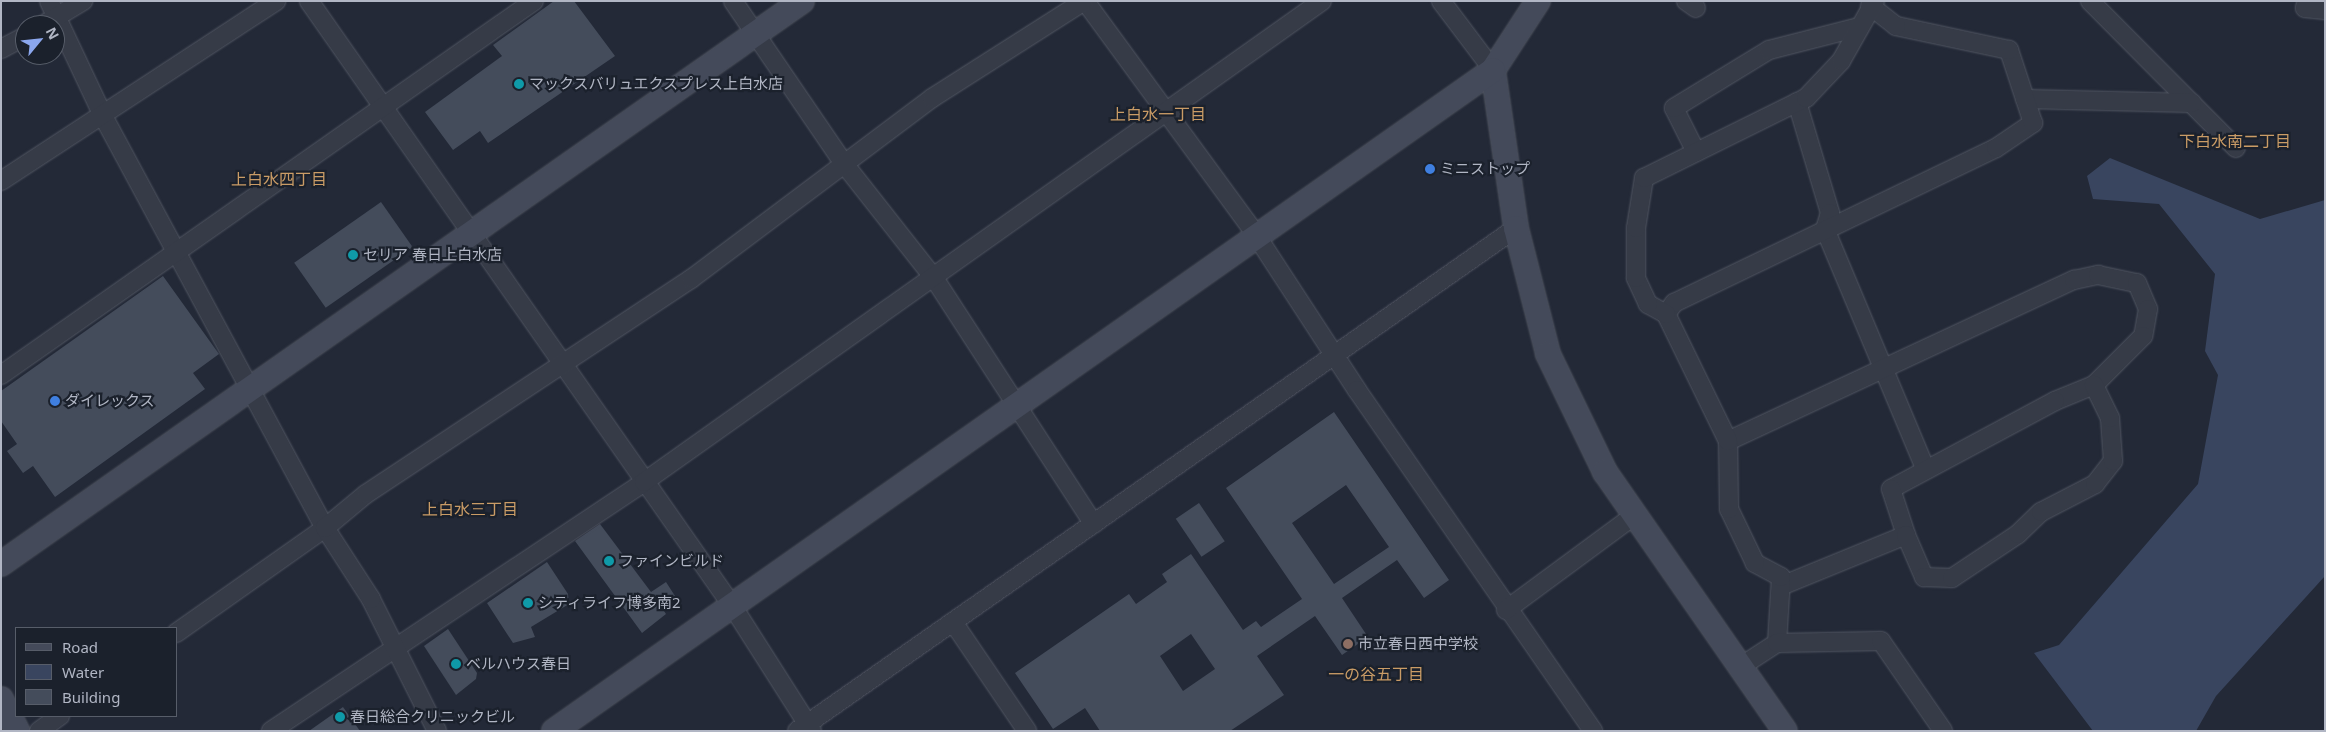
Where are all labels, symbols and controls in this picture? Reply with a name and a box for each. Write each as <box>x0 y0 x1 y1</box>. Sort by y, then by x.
north arrow <box>15 15 65 65</box>
text: N <box>42 24 64 43</box>
place label: マックスバリュエクスプレス上白水店 <box>529 75 784 93</box>
marker: マックスバリュエクスプレス上白水店 <box>513 78 525 90</box>
district label: 上白水一丁目 <box>1110 104 1206 124</box>
district label: 下白水南二丁目 <box>2179 131 2291 151</box>
place label: ミニストップ <box>1440 160 1530 178</box>
marker: ミニストップ <box>1424 163 1436 175</box>
district label: 上白水四丁目 <box>231 169 327 189</box>
place label: セリア 春日上白水店 <box>363 246 502 264</box>
marker: セリア 春日上白水店 <box>347 249 359 261</box>
place label: ダイレックス <box>65 392 155 410</box>
marker: ダイレックス <box>49 395 61 407</box>
district label: 上白水三丁目 <box>422 499 518 519</box>
place label: ファインビルド <box>619 552 724 570</box>
marker: ファインビルド <box>603 555 615 567</box>
place label: シティライフ博多南2 <box>538 594 682 612</box>
marker: シティライフ博多南2 <box>522 597 534 609</box>
legend <box>15 627 178 717</box>
place label: 市立春日西中学校 <box>1358 635 1478 653</box>
text: Road <box>62 637 98 657</box>
marker: 市立春日西中学校 <box>1342 638 1354 650</box>
place label: ベルハウス春日 <box>466 655 571 673</box>
marker: ベルハウス春日 <box>450 658 462 670</box>
text: Water <box>62 662 104 682</box>
district label: 一の谷五丁目 <box>1328 664 1424 684</box>
text: Building <box>62 687 120 707</box>
place label: 春日総合クリニックビル <box>350 708 515 726</box>
marker: 春日総合クリニックビル <box>334 711 346 723</box>

